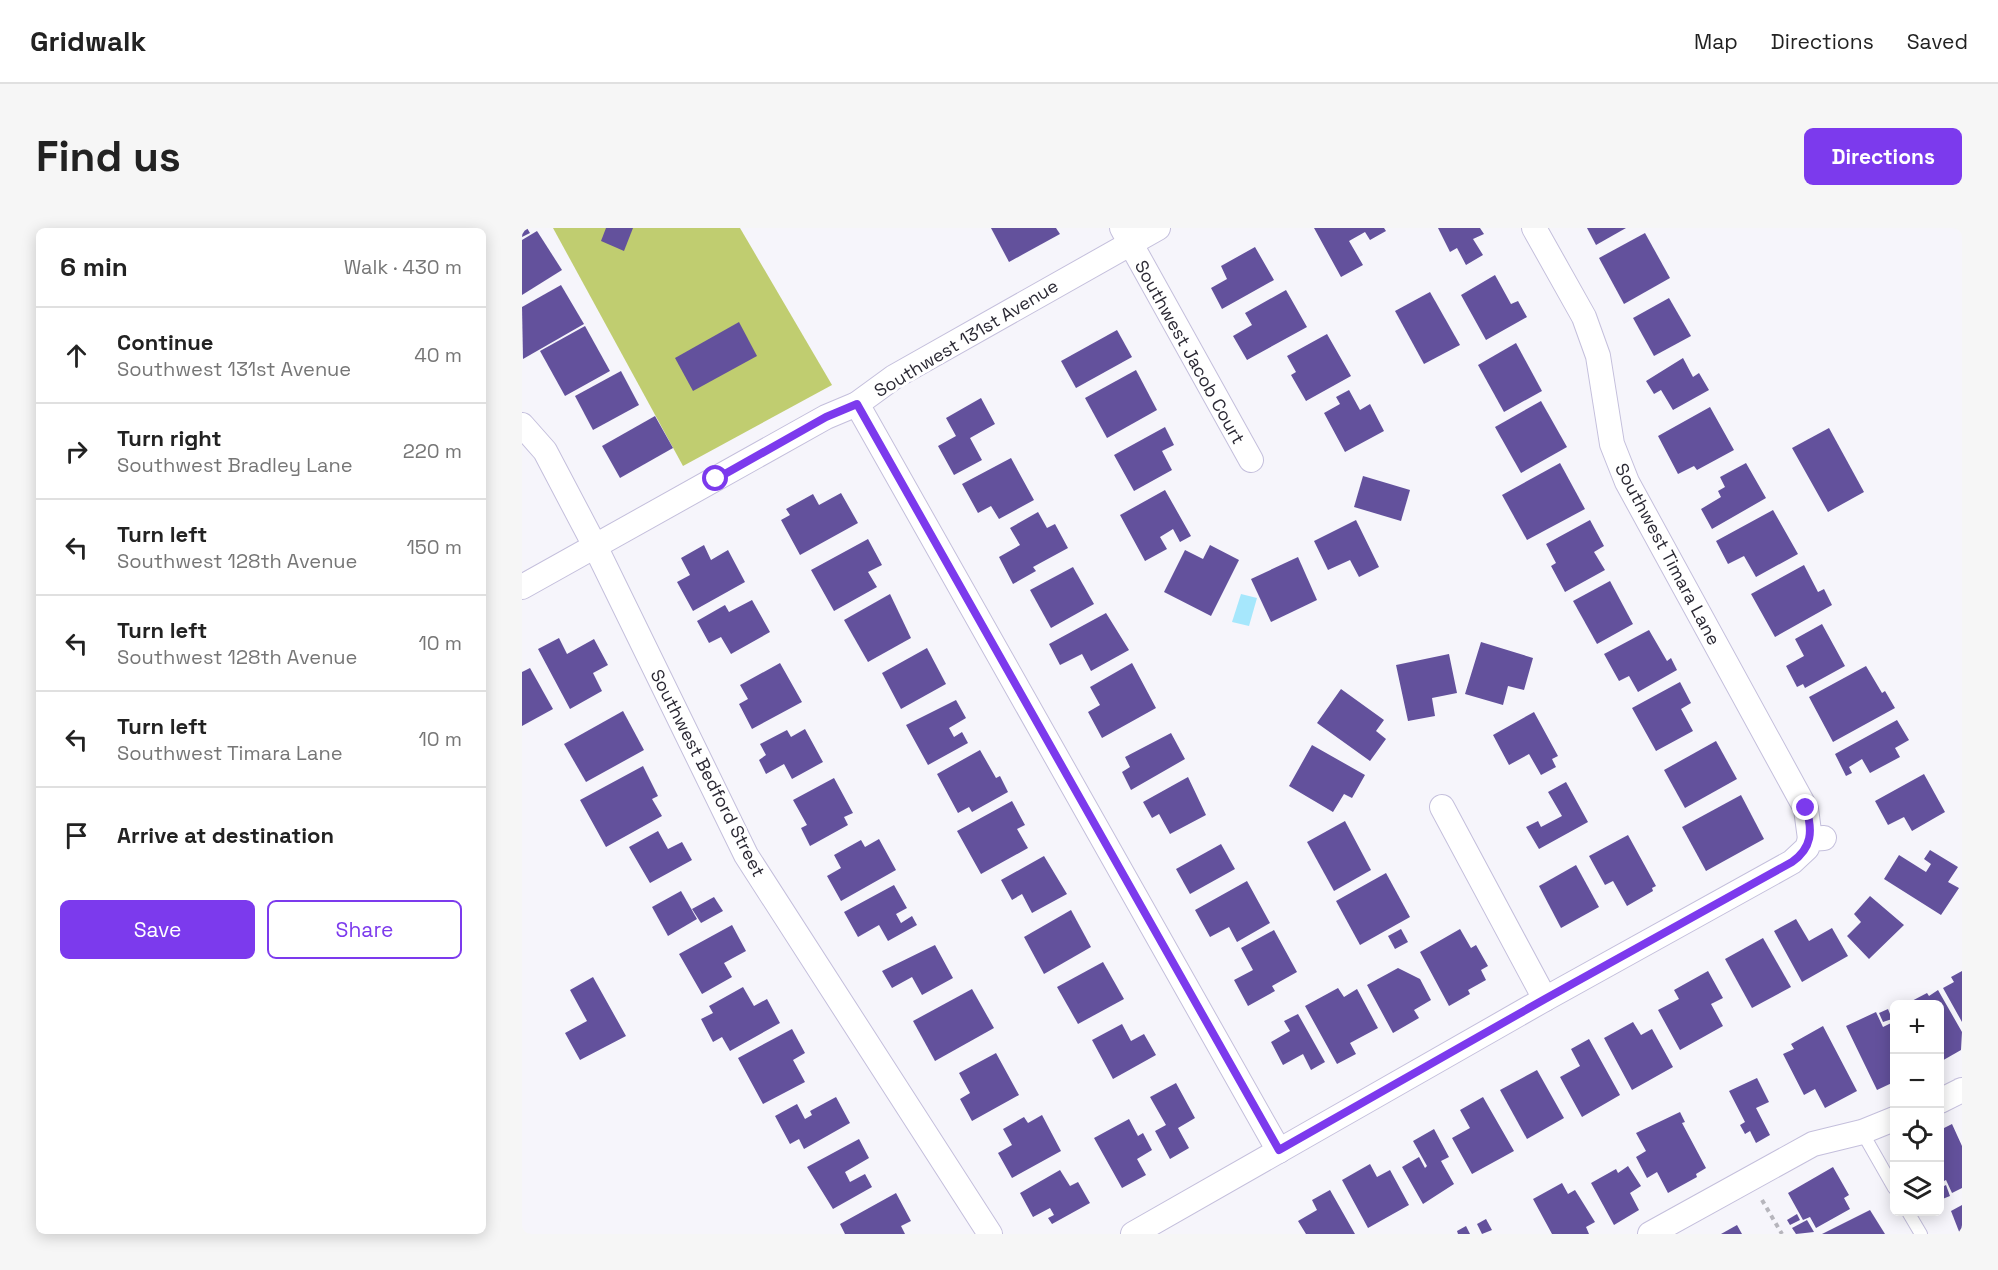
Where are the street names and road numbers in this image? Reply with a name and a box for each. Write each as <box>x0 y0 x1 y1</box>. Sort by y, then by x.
street label: Southwest Jacob Court <box>1130 256 1250 448</box>
street label: Southwest 131st Avenue <box>870 274 1062 402</box>
street label: Southwest Timara Lane <box>1610 459 1726 649</box>
street label: Southwest Bedford Street <box>646 665 770 881</box>

